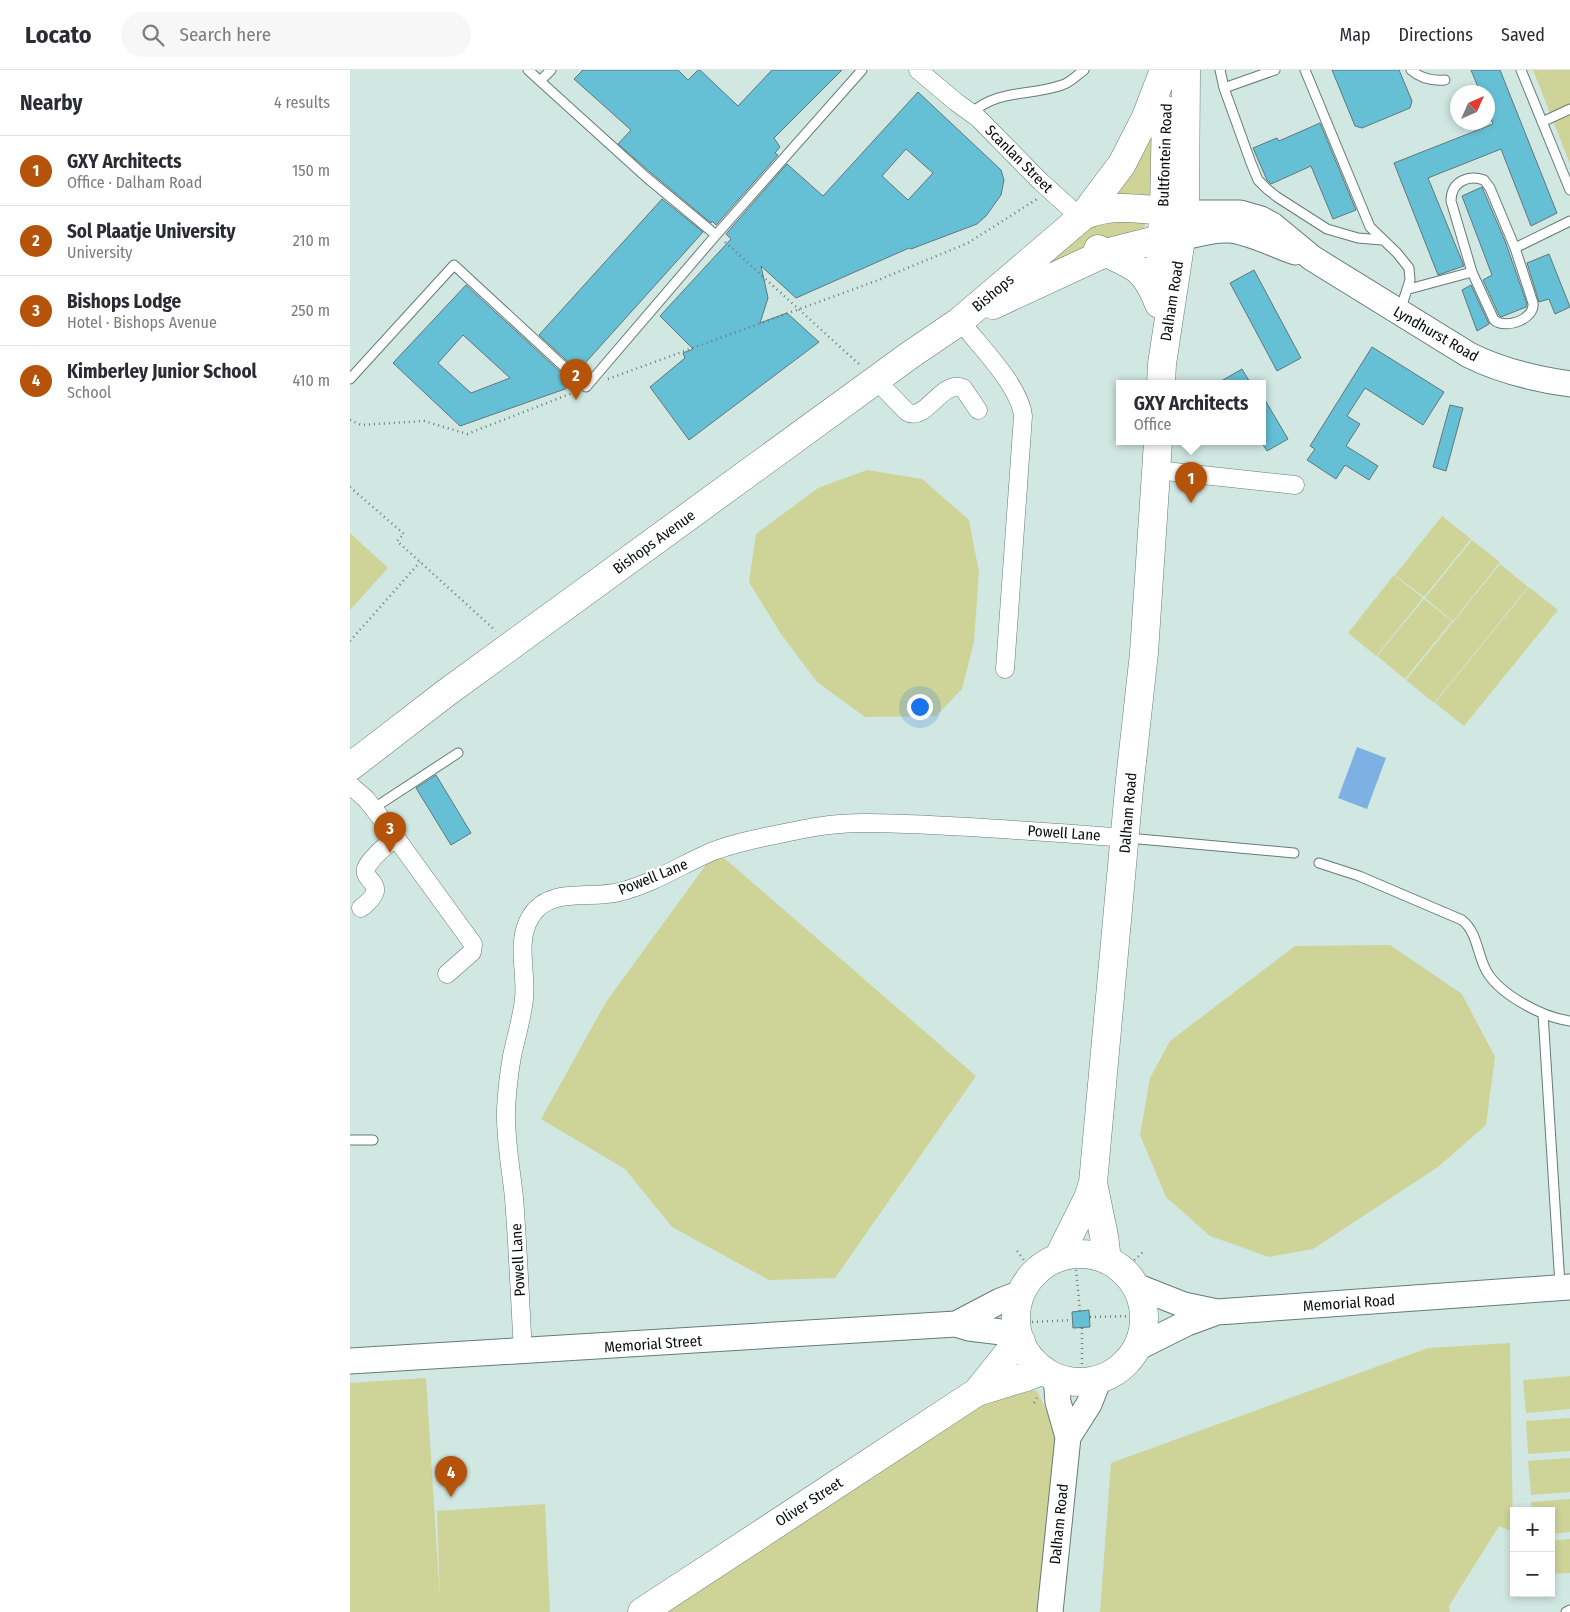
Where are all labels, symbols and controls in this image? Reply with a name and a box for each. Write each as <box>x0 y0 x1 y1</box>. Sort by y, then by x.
search box <box>121 12 471 57</box>
text: Locato <box>25 21 91 49</box>
icon: search <box>139 21 167 49</box>
text: Search here <box>179 23 271 46</box>
text: Map <box>1339 24 1371 46</box>
text: Directions <box>1399 24 1473 46</box>
text: Saved <box>1501 24 1545 46</box>
north arrow <box>1450 85 1495 130</box>
text: Nearby <box>20 90 82 116</box>
text: 4 results <box>274 93 330 112</box>
street label: Bultfontein Road <box>1154 103 1176 207</box>
street label: Scanlan Street <box>981 121 1057 197</box>
text: GXY Architects <box>67 150 182 173</box>
text: 1 <box>33 161 39 180</box>
text: 150 m <box>292 161 330 180</box>
text: Office · Dalham Road <box>67 173 202 192</box>
text: Sol Plaatje University <box>67 220 236 243</box>
text: 2 <box>32 231 40 250</box>
text: 210 m <box>293 231 330 250</box>
text: University <box>67 243 132 262</box>
street label: Dalham Road <box>1157 260 1187 342</box>
street label: Bishops <box>969 270 1017 316</box>
text: Bishops Lodge <box>67 290 181 313</box>
text: 3 <box>32 301 40 320</box>
text: 250 m <box>291 301 330 320</box>
street label: Lyndhurst Road <box>1390 302 1482 366</box>
text: Hotel · Bishops Avenue <box>67 313 217 332</box>
pin: 2 <box>560 359 592 400</box>
text: Kimberley Junior School <box>67 360 257 383</box>
text: 4 <box>32 371 40 390</box>
text: 410 m <box>292 371 330 390</box>
popup <box>1116 380 1266 445</box>
text: School <box>67 383 111 402</box>
text: GXY Architects <box>1134 392 1248 415</box>
text: Office <box>1134 415 1171 434</box>
pin: 1 <box>1175 462 1207 503</box>
street label: Bishops Avenue <box>609 506 699 578</box>
your location <box>907 694 933 720</box>
street label: Dalham Road <box>1115 772 1141 854</box>
pin: 3 <box>374 812 406 853</box>
street label: Powell Lane <box>1027 821 1101 845</box>
street label: Powell Lane <box>616 855 690 899</box>
street label: Powell Lane <box>507 1223 529 1297</box>
street label: Memorial Road <box>1302 1291 1396 1315</box>
street label: Memorial Street <box>603 1332 703 1356</box>
pin: 4 <box>435 1456 467 1497</box>
street label: Oliver Street <box>772 1473 846 1530</box>
street label: Dalham Road <box>1046 1483 1072 1565</box>
map controls <box>1510 1507 1555 1597</box>
button: + <box>1510 1507 1555 1552</box>
button: − <box>1510 1552 1555 1597</box>

